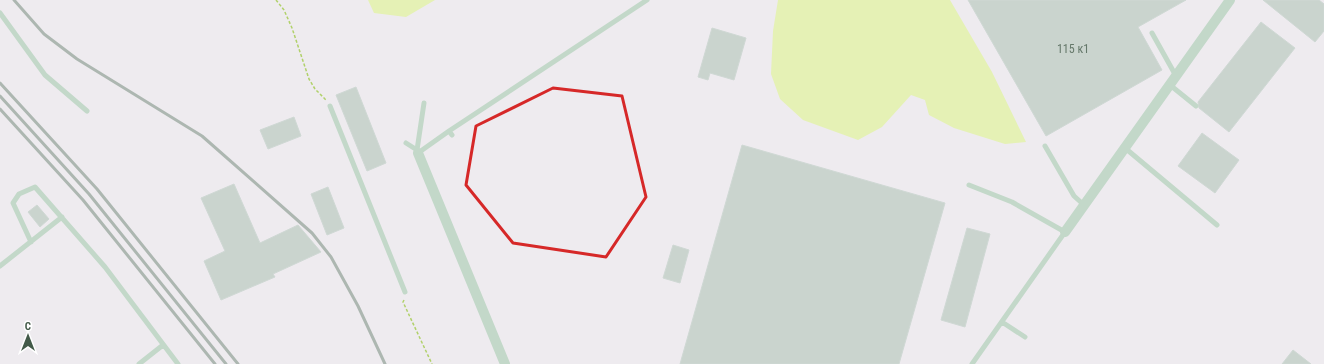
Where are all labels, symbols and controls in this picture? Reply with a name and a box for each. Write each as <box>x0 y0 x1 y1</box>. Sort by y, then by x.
house number: 115 к1 <box>1057 42 1089 56</box>
north arrow <box>8 316 48 356</box>
text: С <box>25 320 31 333</box>

